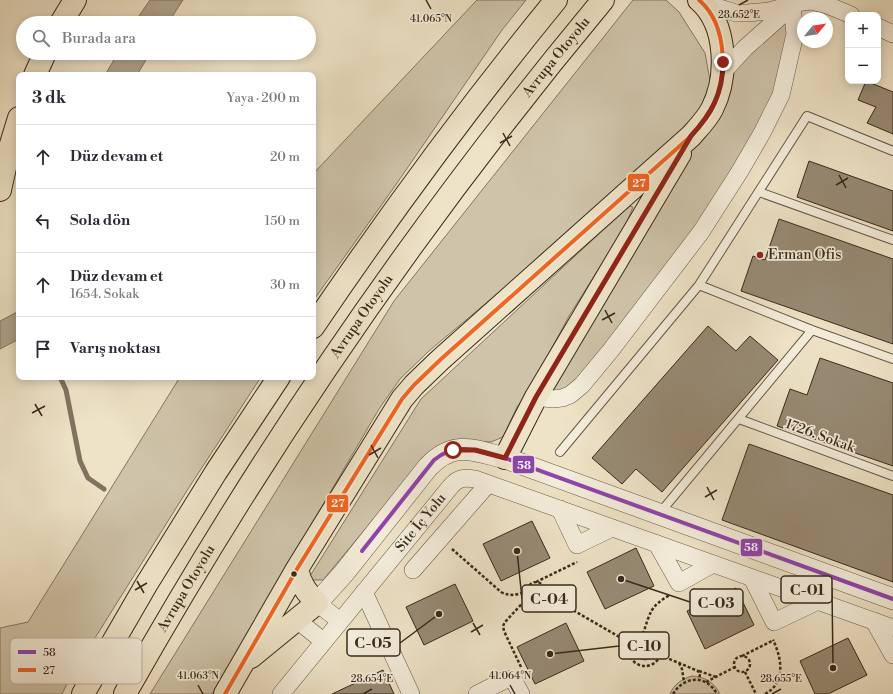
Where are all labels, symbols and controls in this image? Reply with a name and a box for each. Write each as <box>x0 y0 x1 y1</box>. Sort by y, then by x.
text: 28.652°E <box>718 9 760 21</box>
north arrow <box>797 12 833 48</box>
map controls <box>845 12 881 84</box>
button: + <box>845 12 881 48</box>
text: 41.065°N <box>410 13 453 25</box>
street label: Avrupa Otoyolu <box>518 13 594 102</box>
search box <box>16 16 316 60</box>
icon: search <box>30 27 52 49</box>
text: Burada ara <box>62 29 136 48</box>
button: − <box>845 48 881 84</box>
route end <box>714 53 732 71</box>
text: 3 dk <box>32 87 66 109</box>
text: Yaya · 200 m <box>227 90 300 106</box>
icon: ahead <box>32 146 54 168</box>
text: Düz devam et <box>70 147 163 166</box>
text: 20 m <box>270 149 300 165</box>
line badge: 27 <box>627 173 650 192</box>
text: 27 <box>632 177 646 191</box>
icon: left <box>32 210 54 232</box>
text: Sola dön <box>70 211 130 230</box>
text: 150 m <box>265 213 300 229</box>
place label: Erman Ofis <box>768 246 841 264</box>
marker: Erman Ofis <box>755 250 765 260</box>
text: Düz devam et <box>70 267 163 286</box>
street label: Avrupa Otoyolu <box>326 271 398 363</box>
icon: ahead <box>32 274 54 296</box>
text: 30 m <box>270 277 300 293</box>
text: 1654. Sokak <box>70 286 139 302</box>
icon: arrive <box>32 338 54 360</box>
text: Varış noktası <box>70 339 161 358</box>
street label: 1726. Sokak <box>783 415 858 457</box>
route start <box>444 441 462 459</box>
line badge: 58 <box>512 455 535 474</box>
text: 58 <box>517 459 531 473</box>
street label: Site İç Yolu <box>391 490 450 556</box>
line badge: 27 <box>326 494 349 513</box>
text: 27 <box>331 497 345 511</box>
line badge: 58 <box>740 538 763 557</box>
text: 58 <box>744 541 758 555</box>
street label: Avrupa Otoyolu <box>153 542 219 636</box>
unlabelled marker <box>289 569 299 579</box>
callout: C-01 <box>781 576 832 603</box>
text: C-01 <box>790 581 825 600</box>
callout: C-04 <box>522 585 576 612</box>
callout: C-03 <box>690 589 743 616</box>
text: C-04 <box>530 590 568 609</box>
text: C-03 <box>697 594 735 613</box>
callout: C-05 <box>347 629 400 656</box>
callout: C-10 <box>619 632 669 659</box>
text: C-05 <box>354 634 392 653</box>
text: C-10 <box>627 637 661 656</box>
legend <box>10 638 142 684</box>
text: 58 <box>43 646 56 660</box>
text: 27 <box>43 664 55 678</box>
text: 41.063°N <box>177 670 220 682</box>
text: 41.064°N <box>489 670 532 682</box>
text: 28.654°E <box>351 673 393 685</box>
text: 28.655°E <box>760 673 802 685</box>

